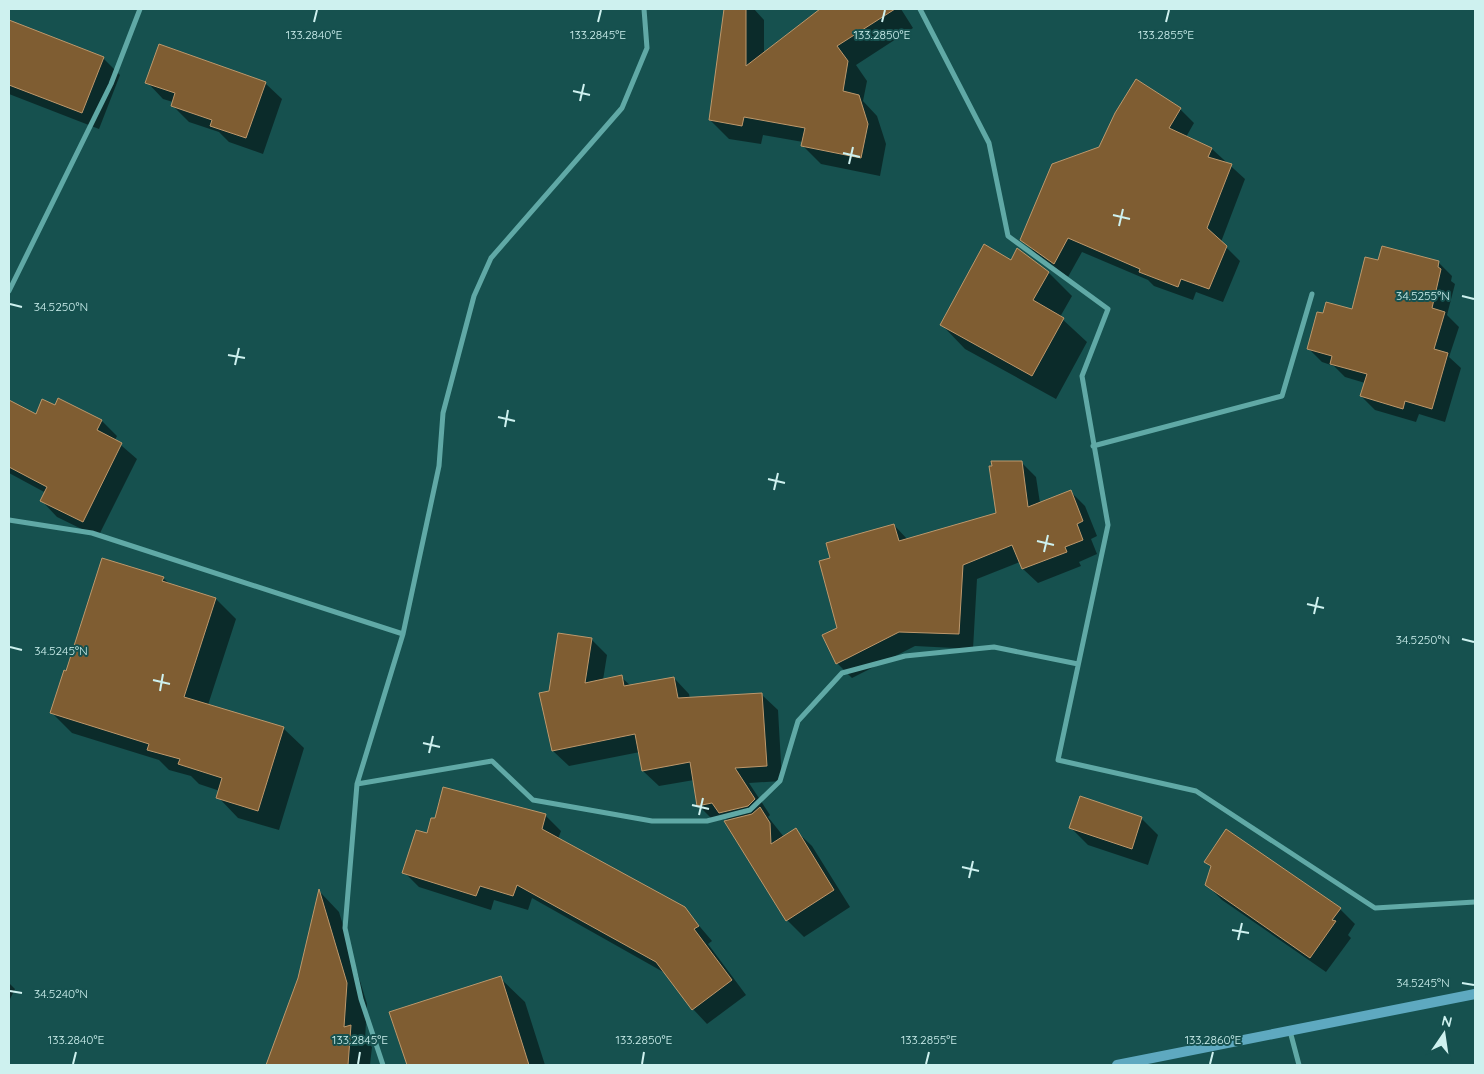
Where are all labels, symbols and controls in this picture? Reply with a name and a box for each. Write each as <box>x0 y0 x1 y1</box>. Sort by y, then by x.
text: 133.2840°E <box>286 27 342 42</box>
text: 133.2845°E <box>570 27 626 42</box>
text: 133.2850°E <box>854 27 911 42</box>
text: 133.2855°E <box>1138 27 1194 42</box>
text: 34.5255°N <box>1396 288 1450 303</box>
text: 34.5250°N <box>34 299 88 314</box>
text: 34.5250°N <box>1396 632 1450 647</box>
text: 34.5245°N <box>34 643 88 658</box>
text: 34.5245°N <box>1396 975 1450 990</box>
text: 34.5240°N <box>34 986 88 1001</box>
north arrow <box>1419 1009 1469 1059</box>
text: N <box>1440 1011 1454 1031</box>
text: 133.2840°E <box>48 1032 104 1047</box>
text: 133.2845°E <box>332 1032 388 1047</box>
text: 133.2850°E <box>616 1032 673 1047</box>
text: 133.2855°E <box>901 1032 957 1047</box>
text: 133.2860°E <box>1185 1032 1242 1047</box>

